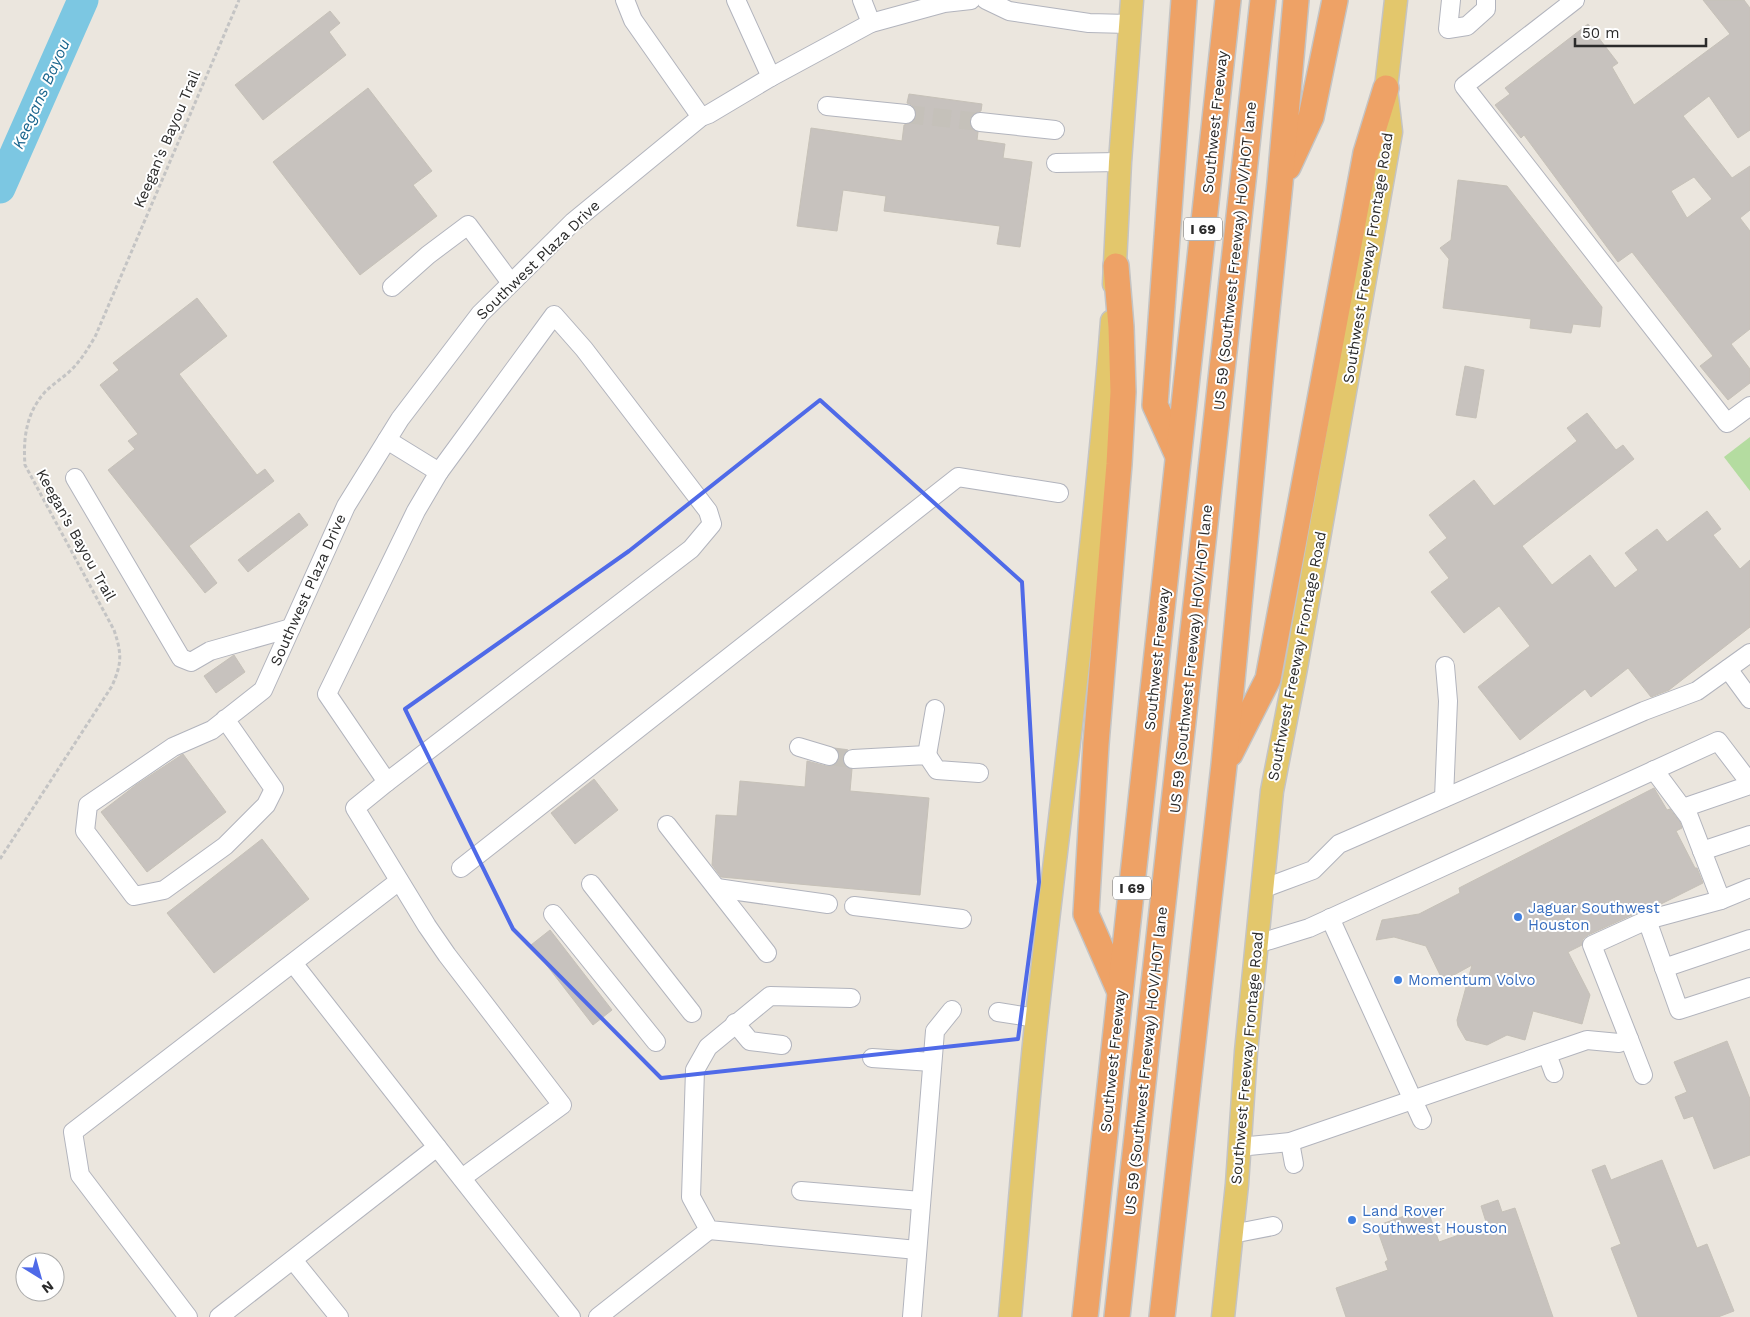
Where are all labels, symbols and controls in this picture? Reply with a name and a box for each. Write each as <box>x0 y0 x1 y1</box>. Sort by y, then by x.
scale bar <box>1575 15 1706 47</box>
text: 50 m <box>1582 24 1619 42</box>
water label: Keegans Bayou <box>8 36 74 152</box>
street label: Southwest Freeway <box>1199 50 1231 194</box>
street label: Keegan's Bayou Trail <box>130 67 204 211</box>
street label: US 59 (Southwest Freeway) HOV/HOT lane <box>1210 101 1260 411</box>
street label: Southwest Freeway Frontage Road <box>1339 131 1397 385</box>
street label: Southwest Plaza Drive <box>473 196 603 324</box>
road number: I 69 <box>1184 218 1222 240</box>
street label: Keegan's Bayou Trail <box>32 466 120 604</box>
street label: US 59 (Southwest Freeway) HOV/HOT lane <box>1166 504 1216 814</box>
street label: Southwest Plaza Drive <box>266 511 350 669</box>
street label: Southwest Freeway Frontage Road <box>1264 530 1330 782</box>
street label: Southwest Freeway <box>1141 587 1173 731</box>
road number: I 69 <box>1113 876 1151 900</box>
place label: Jaguar Southwest Houston <box>1528 899 1661 934</box>
street label: US 59 (Southwest Freeway) HOV/HOT lane <box>1121 906 1171 1216</box>
marker: Jaguar Southwest Houston <box>1512 911 1524 923</box>
street label: Southwest Freeway Frontage Road <box>1227 931 1267 1185</box>
place label: Momentum Volvo <box>1408 971 1535 989</box>
marker: Momentum Volvo <box>1392 974 1404 986</box>
street label: Southwest Freeway <box>1097 989 1129 1133</box>
place label: Land Rover Southwest Houston <box>1362 1202 1507 1237</box>
marker: Land Rover Southwest Houston <box>1346 1214 1358 1226</box>
north arrow <box>15 1252 65 1302</box>
text: N <box>39 1278 57 1297</box>

